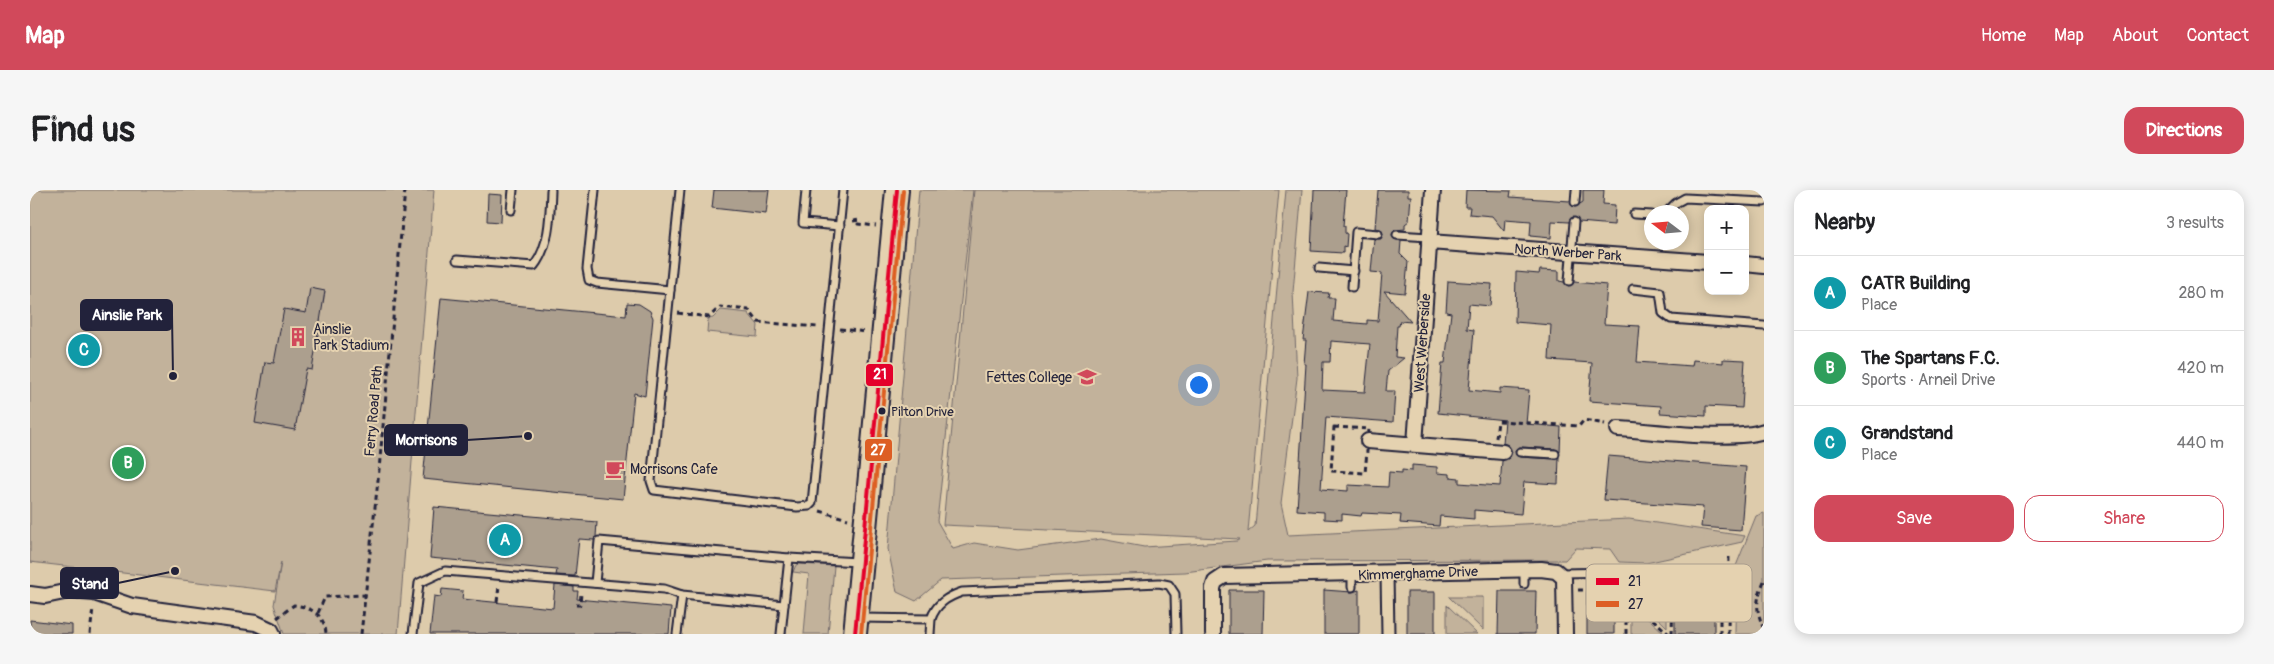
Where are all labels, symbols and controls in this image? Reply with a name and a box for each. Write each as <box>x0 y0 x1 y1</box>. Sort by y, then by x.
text: Map <box>25 21 65 50</box>
text: Home <box>1981 24 2026 47</box>
text: Map <box>2054 24 2084 47</box>
text: About <box>2112 24 2158 47</box>
text: Contact <box>2186 24 2249 47</box>
button: Directions <box>2124 107 2244 154</box>
text: Find us <box>30 108 135 152</box>
north arrow <box>1644 205 1689 250</box>
map controls <box>1704 205 1749 295</box>
button: + <box>1704 205 1749 250</box>
text: Nearby <box>1814 209 1875 236</box>
text: 3 results <box>2166 213 2224 233</box>
street label: North Werber Park <box>1514 240 1622 265</box>
button: − <box>1704 250 1749 295</box>
text: CATR Building <box>1861 271 1970 295</box>
text: A <box>1825 283 1835 303</box>
text: 280 m <box>2178 283 2224 303</box>
street label: West Werberside <box>1411 293 1434 393</box>
text: Place <box>1861 295 1897 315</box>
callout: Ainslie Park <box>81 300 172 330</box>
text: Ainslie Park <box>92 306 163 325</box>
place label: Ainslie Park Stadium <box>313 321 389 354</box>
building icon: Ainslie Park Stadium <box>287 326 309 348</box>
pin: C <box>68 331 100 369</box>
text: The Spartans F.C. <box>1861 346 2000 370</box>
text: B <box>1825 358 1835 378</box>
text: 420 m <box>2177 358 2224 378</box>
line badge: 21 <box>865 363 894 387</box>
street label: Ferry Road Path <box>361 365 386 457</box>
text: 21 <box>873 366 887 383</box>
school or university icon: Fettes College <box>1076 366 1098 388</box>
place label: Fettes College <box>986 369 1072 386</box>
text: Sports · Arneil Drive <box>1861 370 1995 390</box>
your location <box>1186 372 1212 398</box>
place label: Pilton Drive <box>891 404 954 420</box>
marker: Pilton Drive <box>877 406 887 416</box>
text: Grandstand <box>1861 421 1953 445</box>
callout: Morrisons <box>385 425 467 455</box>
text: Morrisons <box>395 431 457 450</box>
text: C <box>1825 433 1835 453</box>
text: 440 m <box>2177 433 2224 453</box>
line badge: 27 <box>864 438 893 462</box>
text: 27 <box>870 442 886 459</box>
pin: B <box>112 444 144 482</box>
text: Place <box>1861 445 1897 465</box>
cafe icon: Morrisons Cafe <box>604 458 626 480</box>
place label: Morrisons Cafe <box>630 461 718 478</box>
button: Save <box>1814 495 2014 542</box>
button: Share <box>2024 495 2224 542</box>
pin: A <box>489 521 521 559</box>
street label: Kimmerghame Drive <box>1358 563 1478 584</box>
legend <box>1586 564 1752 622</box>
callout: Stand <box>61 568 118 598</box>
text: 21 <box>1628 573 1641 590</box>
text: Stand <box>71 575 109 594</box>
text: 27 <box>1628 596 1644 613</box>

